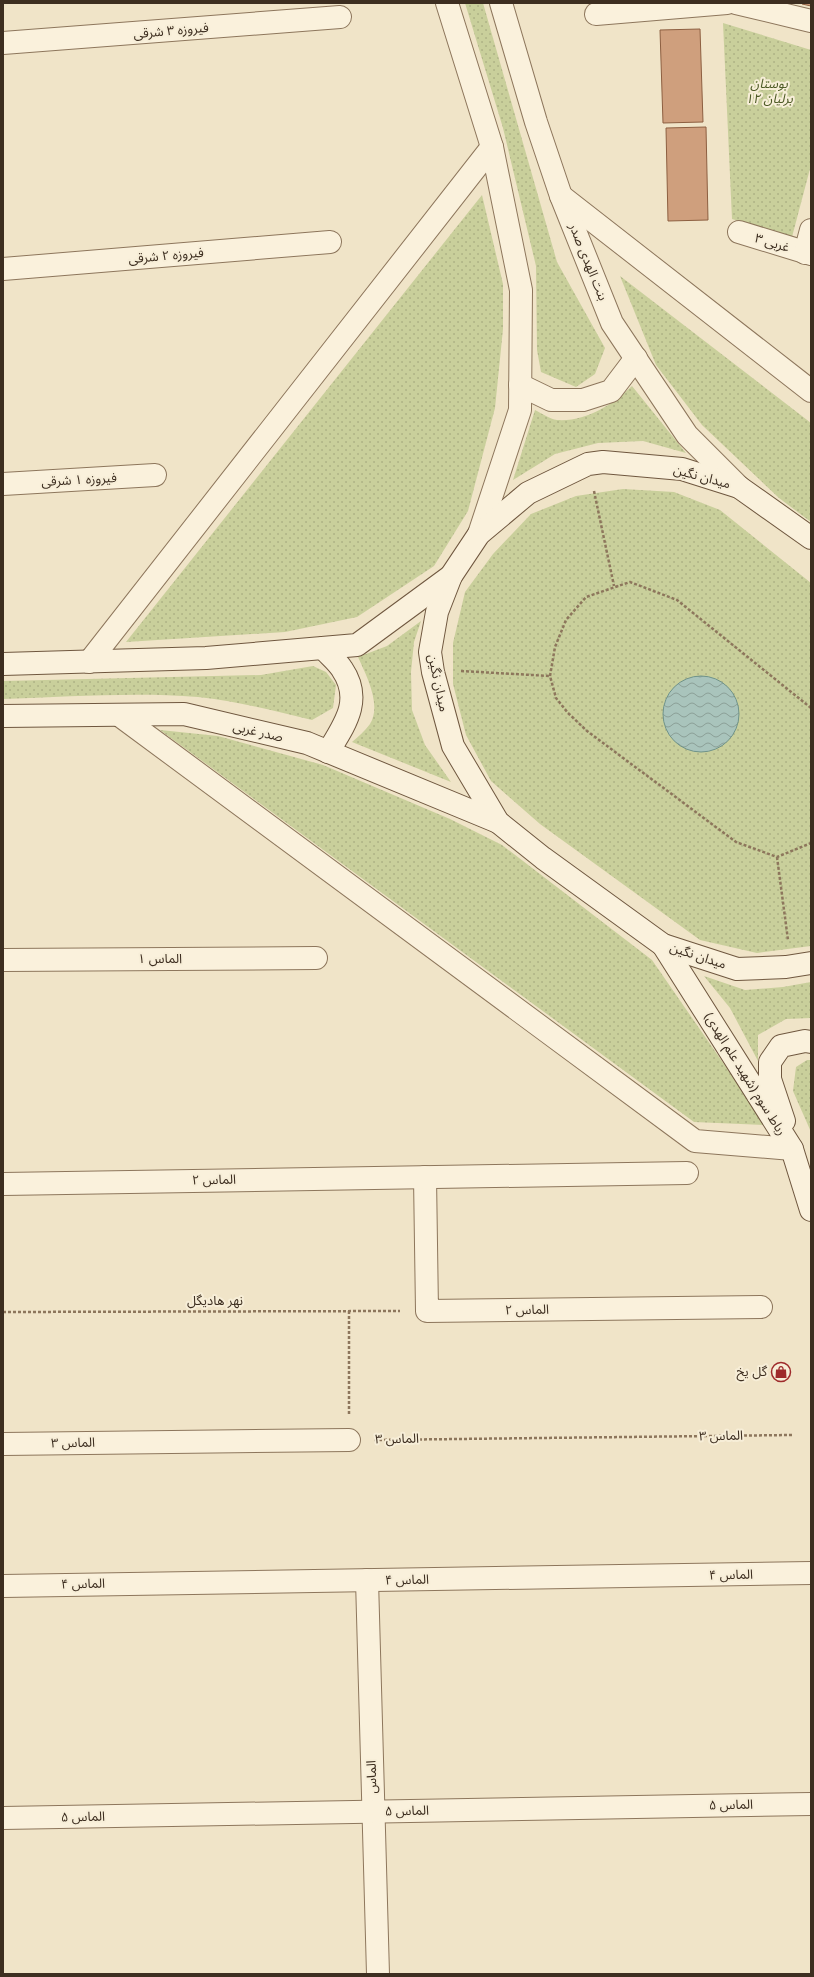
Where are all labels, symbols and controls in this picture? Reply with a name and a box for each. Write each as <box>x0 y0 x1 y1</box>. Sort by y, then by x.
street label: فیروزه ۳ شرقی <box>132 14 210 48</box>
park label: بوستان برلیان ۱۲ <box>745 70 793 113</box>
street label: بنت الهدی صدر <box>559 218 616 305</box>
street label: ۳ غربی <box>751 224 793 262</box>
street label: فیروزه ۲ شرقی <box>127 239 205 273</box>
street label: میدان نگین <box>670 456 734 498</box>
street label: فیروزه ۱ شرقی <box>40 464 118 496</box>
street label: میدان نگین <box>418 652 458 715</box>
street label: صدر غربی <box>230 713 286 751</box>
street label: میدان نگین <box>666 934 730 978</box>
street label: الماس ۱ <box>138 945 182 973</box>
street label: رباط سوم (شهید علم الهدی) <box>696 1006 794 1142</box>
street label: الماس ۲ <box>192 1166 236 1194</box>
street label: نهر هادیگل <box>187 1287 243 1315</box>
street label: الماس ۲ <box>505 1296 549 1324</box>
place label: گل یخ <box>736 1358 768 1386</box>
shop icon: گل یخ <box>770 1361 792 1383</box>
street label: الماس ۳ <box>699 1422 743 1450</box>
street label: الماس ۳ <box>375 1425 419 1453</box>
street label: الماس ۳ <box>51 1429 95 1457</box>
street label: الماس ۴ <box>709 1561 753 1589</box>
street label: الماس ۴ <box>385 1566 429 1594</box>
street label: الماس ۴ <box>61 1570 105 1598</box>
street label: الماس <box>357 1760 387 1794</box>
street label: الماس ۵ <box>709 1791 753 1819</box>
street label: الماس ۵ <box>385 1797 429 1825</box>
street label: الماس ۵ <box>61 1803 105 1831</box>

